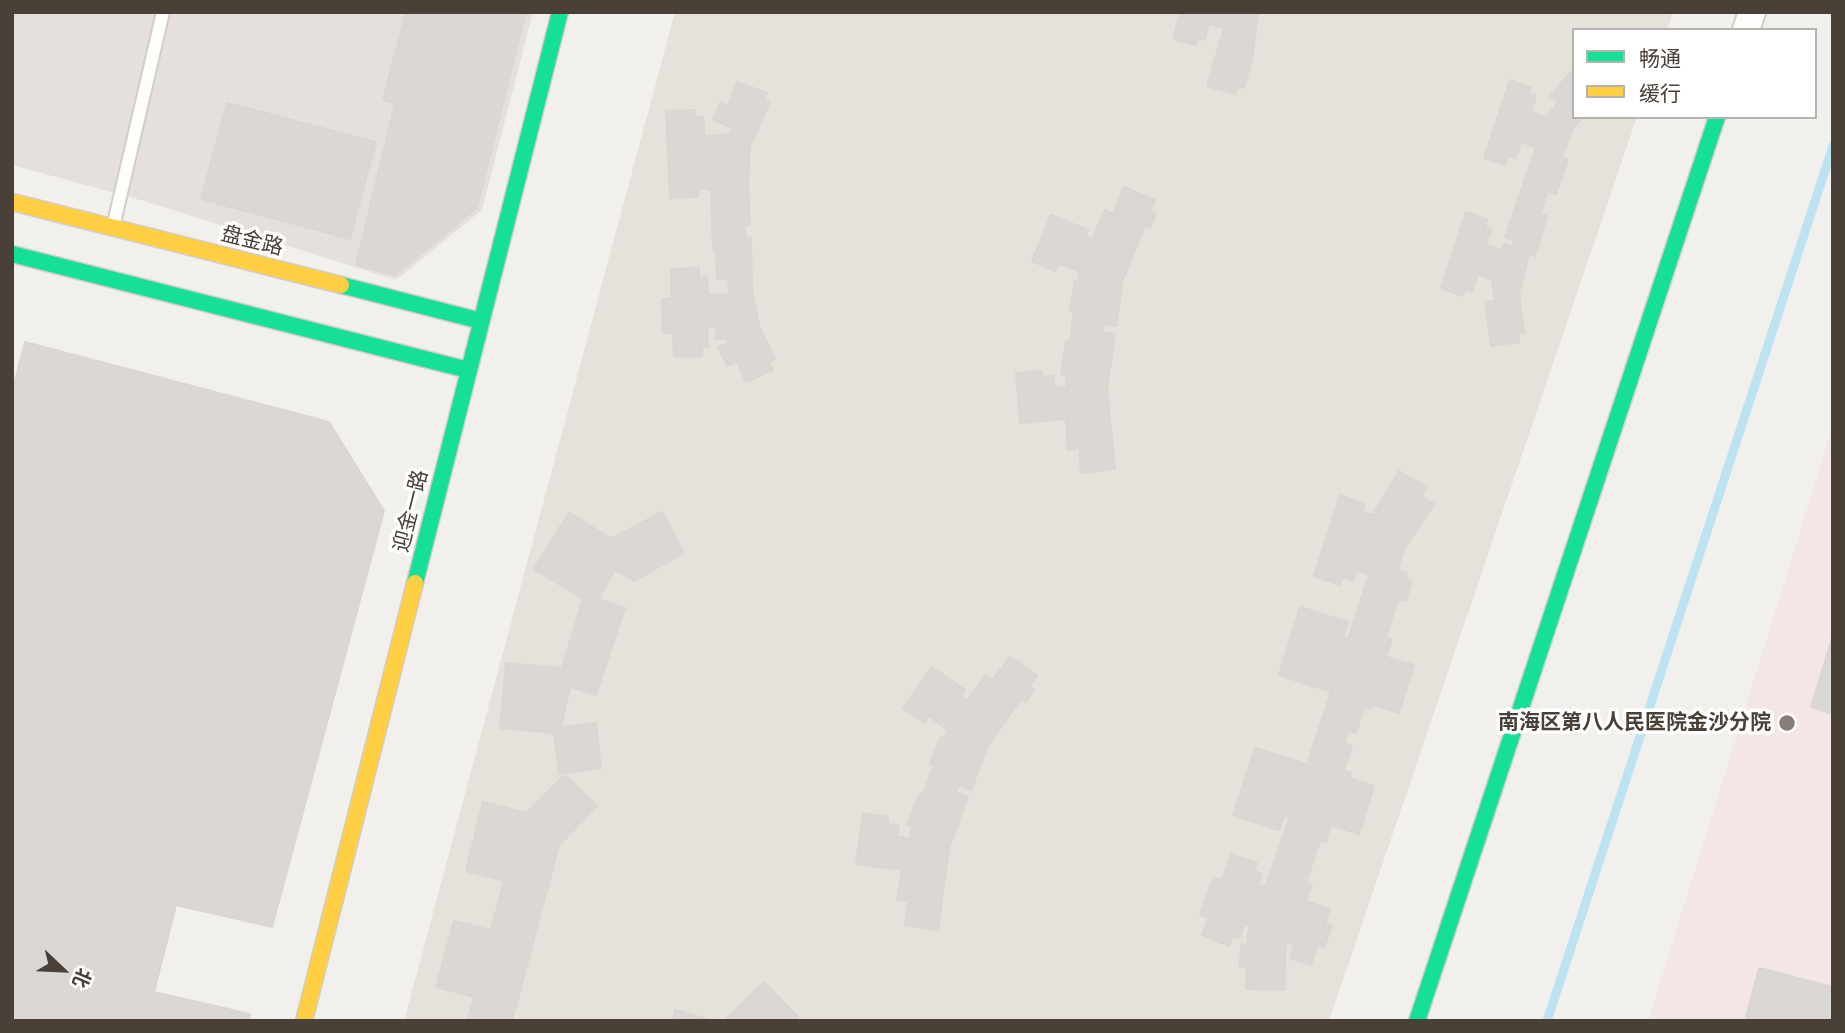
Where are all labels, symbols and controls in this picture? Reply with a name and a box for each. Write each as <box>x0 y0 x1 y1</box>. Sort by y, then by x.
legend <box>1572 28 1817 119</box>
text: 畅通 <box>1639 46 1681 71</box>
text: 缓行 <box>1639 81 1681 106</box>
street label: 盘金路 <box>218 221 286 261</box>
street label: 迎金一路 <box>389 467 433 555</box>
place label: 南海区第八人民医院金沙分院 <box>1498 710 1771 736</box>
marker: 南海区第八人民医院金沙分院 <box>1777 713 1797 733</box>
north arrow <box>28 935 98 1005</box>
text: 北 <box>68 965 96 991</box>

